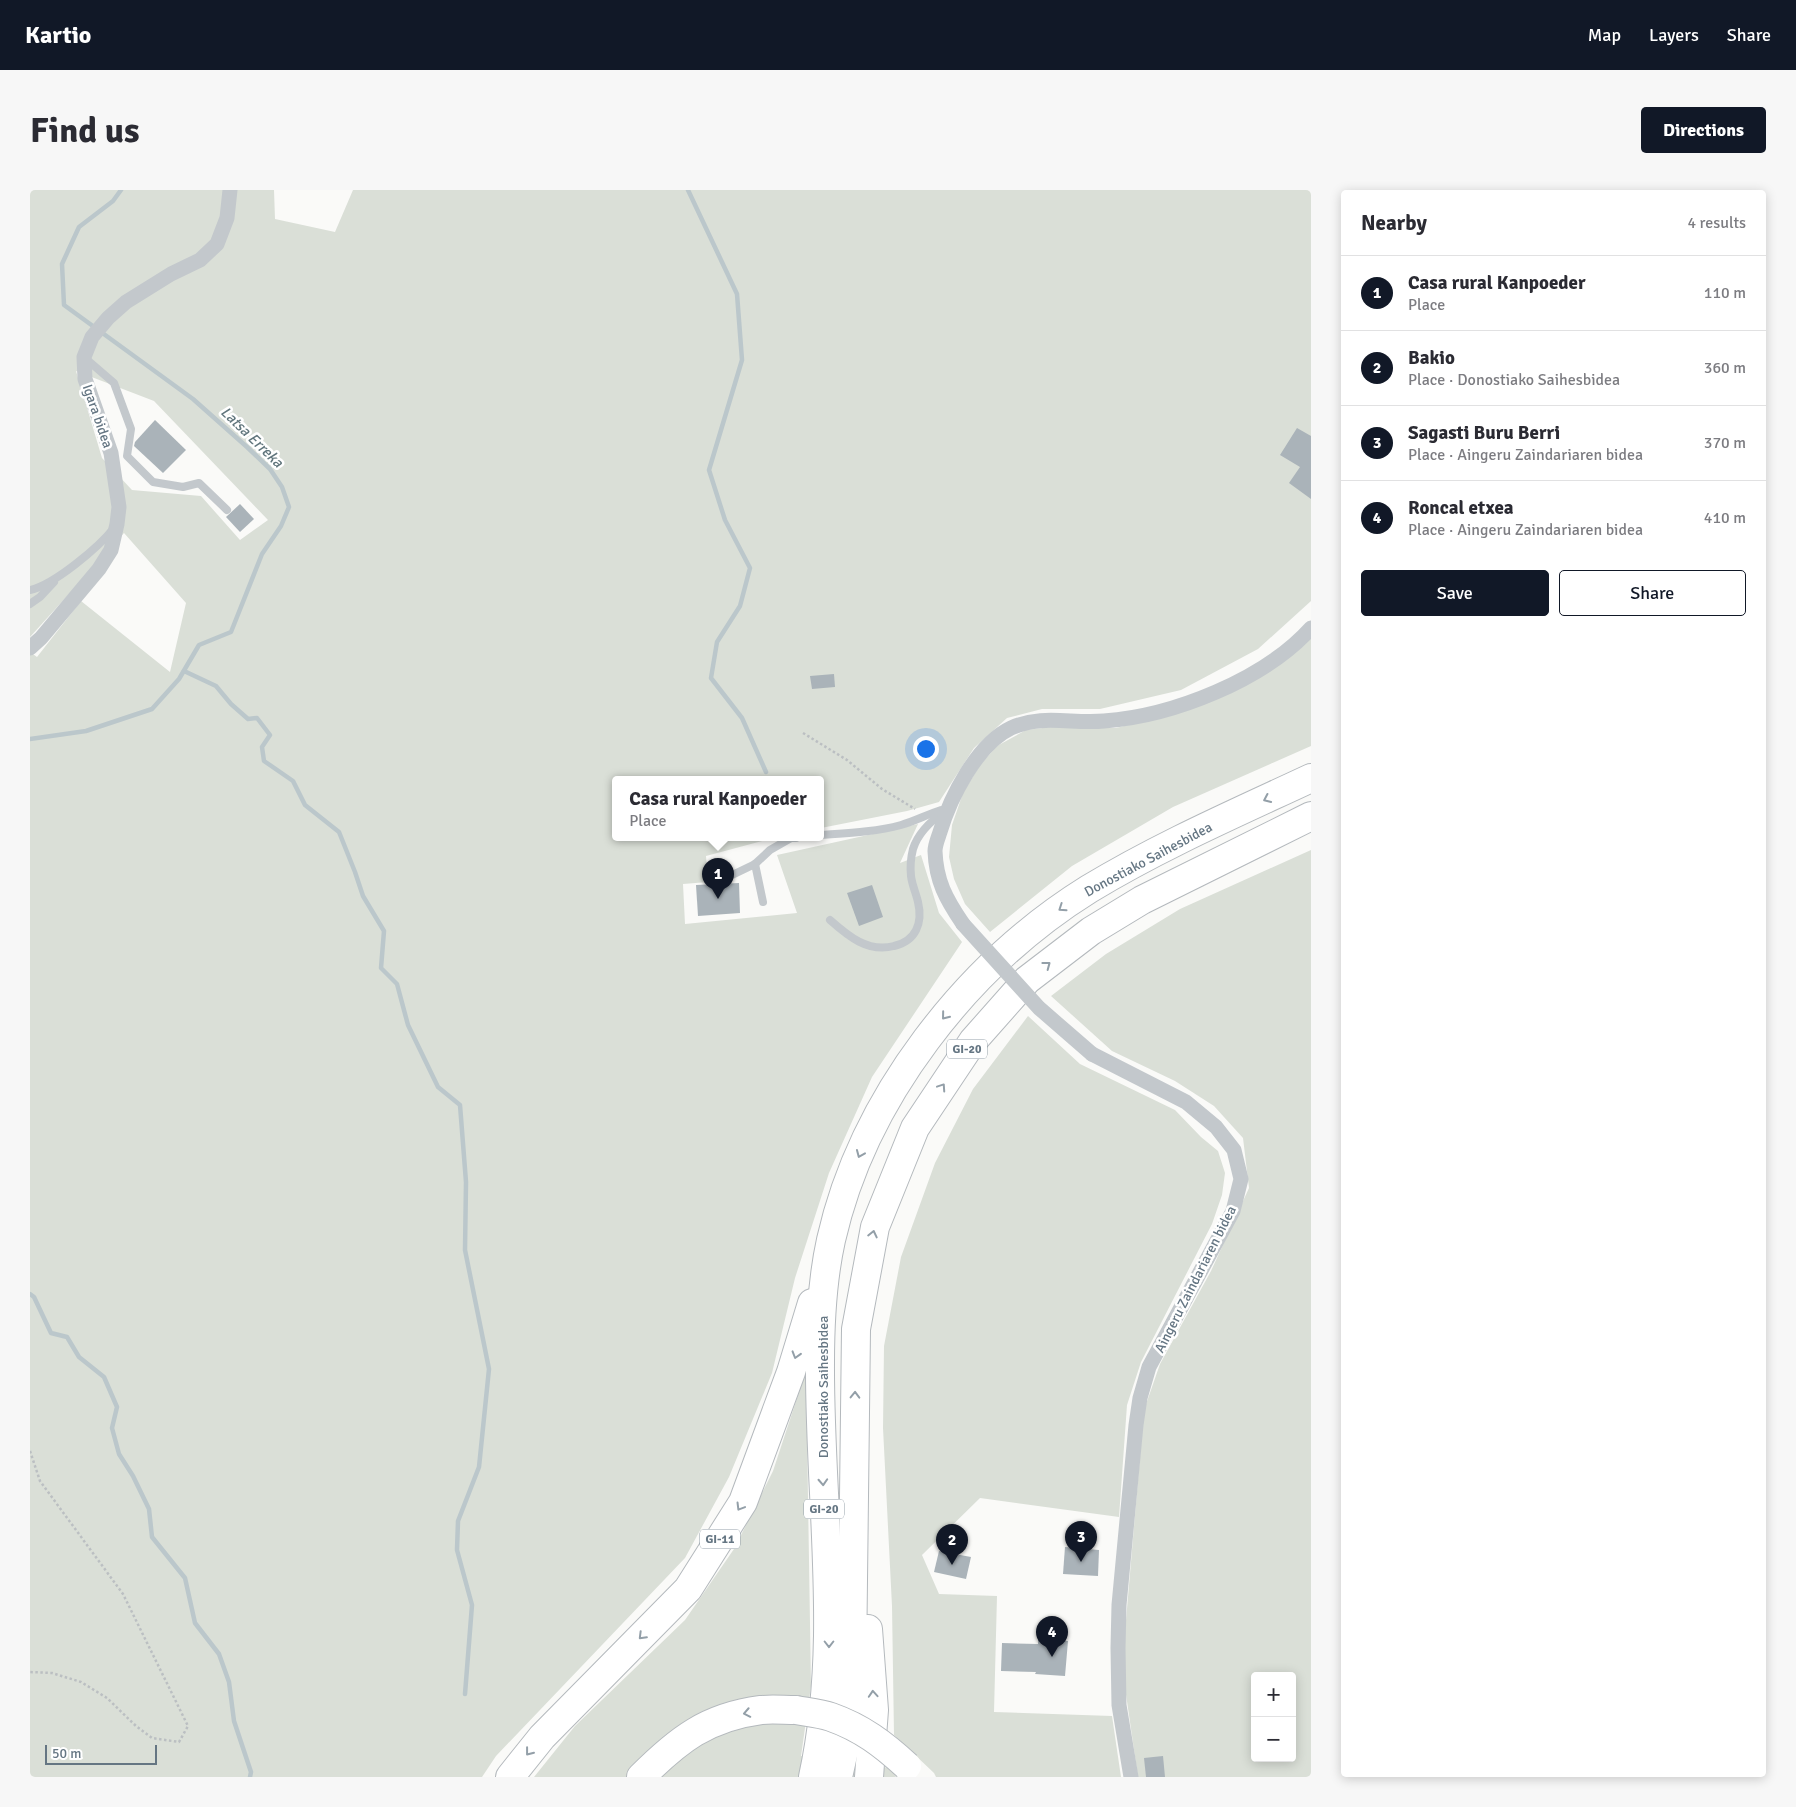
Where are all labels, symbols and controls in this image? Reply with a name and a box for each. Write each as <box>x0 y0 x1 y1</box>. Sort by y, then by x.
text: Kartio <box>25 20 91 50</box>
text: Map <box>1588 24 1621 46</box>
text: Layers <box>1649 24 1699 46</box>
text: Share <box>1727 24 1771 46</box>
button: Directions <box>1641 107 1766 153</box>
text: Find us <box>30 109 140 152</box>
text: Nearby <box>1361 210 1427 236</box>
text: 4 results <box>1687 213 1746 233</box>
text: Casa rural Kanpoeder <box>1408 271 1586 295</box>
text: 1 <box>1373 283 1381 303</box>
text: 110 m <box>1704 283 1746 303</box>
text: Place <box>1408 295 1445 315</box>
text: Bakio <box>1408 346 1455 370</box>
text: 2 <box>1373 358 1381 378</box>
text: 360 m <box>1704 358 1746 378</box>
text: Place · Donostiako Saihesbidea <box>1408 370 1620 390</box>
street label: Igara bidea <box>79 382 116 450</box>
water label: Latsa Erreka <box>217 403 287 471</box>
text: Sagasti Buru Berri <box>1408 421 1560 445</box>
text: 3 <box>1373 433 1381 453</box>
text: 370 m <box>1704 433 1746 453</box>
text: Place · Aingeru Zaindariaren bidea <box>1408 445 1643 465</box>
text: Roncal etxea <box>1408 496 1514 520</box>
text: 4 <box>1373 508 1381 528</box>
text: 410 m <box>1704 508 1746 528</box>
text: Place · Aingeru Zaindariaren bidea <box>1408 520 1643 540</box>
button: Save <box>1361 570 1549 616</box>
button: Share <box>1559 570 1746 616</box>
your location <box>913 736 939 762</box>
popup <box>612 776 824 841</box>
text: Casa rural Kanpoeder <box>629 787 807 811</box>
one-way arrow <box>1263 793 1272 803</box>
text: Place <box>629 811 667 831</box>
street label: Donostiako Saihesbidea <box>1081 818 1215 900</box>
pin: 1 <box>702 858 734 899</box>
one-way arrow <box>1058 902 1068 911</box>
one-way arrow <box>1041 962 1051 971</box>
one-way arrow <box>942 1010 950 1019</box>
road number: GI-20 <box>947 1040 987 1059</box>
one-way arrow <box>935 1084 945 1093</box>
one-way arrow <box>856 1150 866 1158</box>
street label: Aingeru Zaindariaren bidea <box>1151 1203 1240 1356</box>
one-way arrow <box>867 1229 878 1238</box>
street label: Donostiako Saihesbidea <box>815 1316 832 1458</box>
one-way arrow <box>792 1350 802 1359</box>
one-way arrow <box>850 1390 860 1398</box>
one-way arrow <box>818 1478 829 1486</box>
road number: GI-20 <box>804 1500 844 1518</box>
one-way arrow <box>736 1502 746 1511</box>
pin: 3 <box>1065 1521 1097 1562</box>
pin: 2 <box>936 1524 968 1565</box>
road number: GI-11 <box>700 1530 740 1548</box>
pin: 4 <box>1036 1616 1068 1657</box>
one-way arrow <box>639 1630 648 1639</box>
one-way arrow <box>824 1641 834 1649</box>
map controls <box>1251 1672 1296 1762</box>
button: + <box>1251 1672 1296 1717</box>
one-way arrow <box>868 1689 879 1697</box>
one-way arrow <box>743 1707 752 1718</box>
button: − <box>1251 1717 1296 1762</box>
scale bar <box>45 1742 158 1765</box>
text: 50 m <box>52 1745 81 1762</box>
one-way arrow <box>526 1747 535 1756</box>

